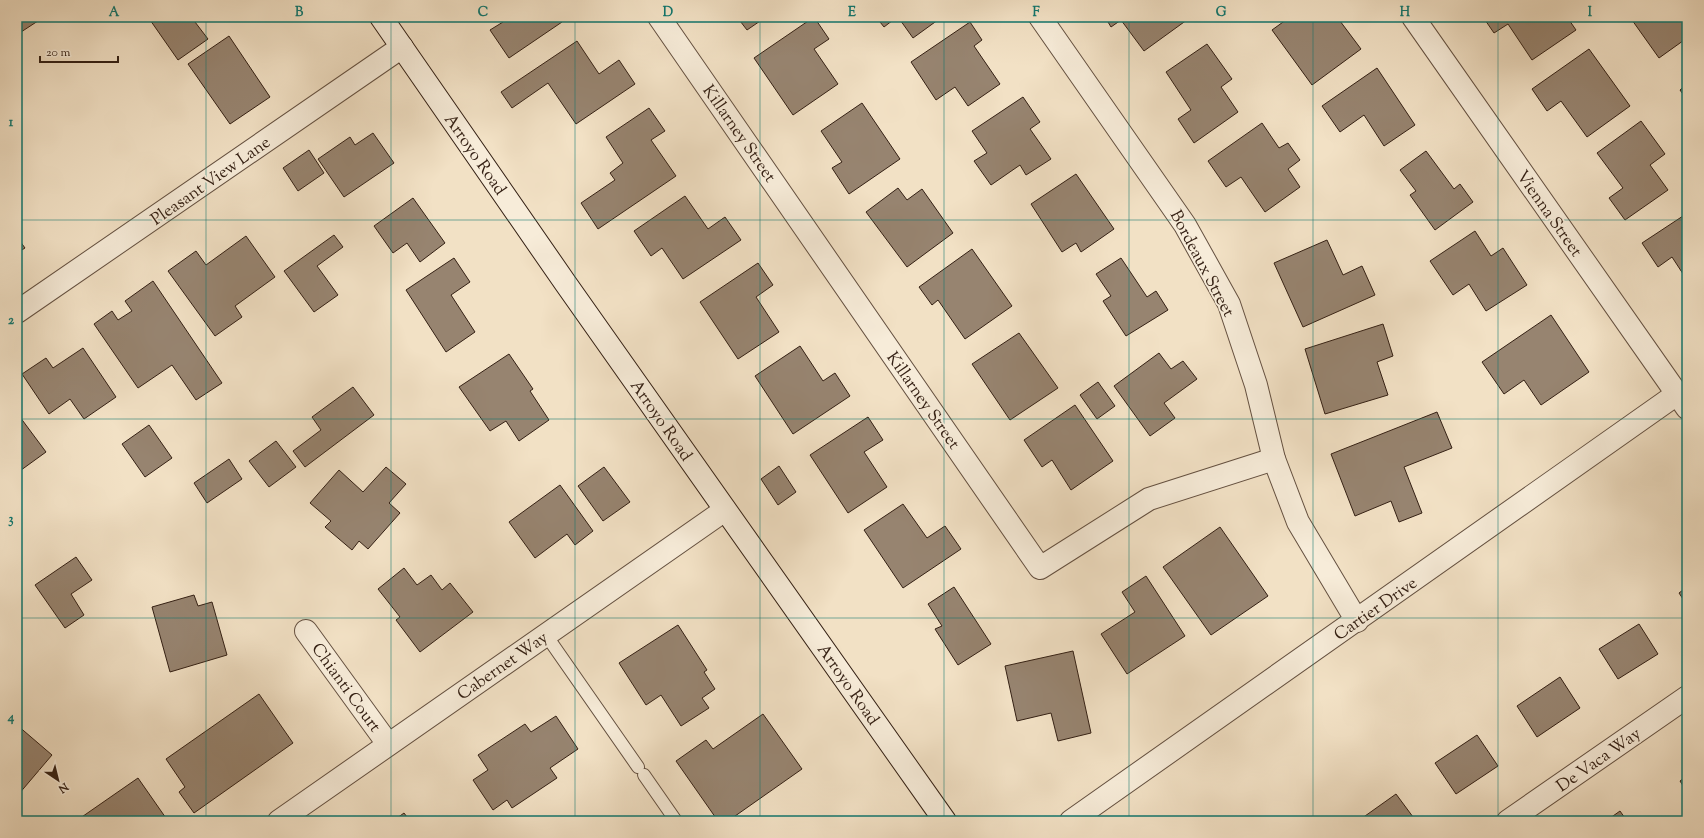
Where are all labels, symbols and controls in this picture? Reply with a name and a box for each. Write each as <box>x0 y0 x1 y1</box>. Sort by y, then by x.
text: A <box>109 4 120 22</box>
text: B <box>295 4 304 22</box>
text: C <box>478 4 488 22</box>
text: D <box>663 4 673 22</box>
text: E <box>848 4 856 22</box>
text: F <box>1032 4 1040 22</box>
text: G <box>1216 4 1227 22</box>
text: H <box>1400 4 1411 22</box>
text: I <box>1588 4 1593 22</box>
scale bar <box>40 38 118 64</box>
text: 20 m <box>46 44 71 62</box>
street label: Killarney Street <box>696 81 781 188</box>
street label: Arroyo Road <box>437 110 511 201</box>
text: 1 <box>9 114 14 132</box>
street label: Pleasant View Lane <box>146 131 276 232</box>
street label: Vienna Street <box>1510 166 1587 262</box>
street label: Bordeaux Street <box>1163 206 1240 322</box>
text: 2 <box>8 312 15 330</box>
street label: Killarney Street <box>880 348 965 455</box>
street label: Arroyo Road <box>623 376 697 467</box>
text: 3 <box>8 511 14 529</box>
street label: Cartier Drive <box>1330 572 1423 647</box>
street label: Cabernet Way <box>453 626 554 707</box>
street label: Chianti Court <box>305 639 386 738</box>
street label: Arroyo Road <box>810 640 884 731</box>
text: 4 <box>7 709 15 727</box>
street label: De Vaca Way <box>1552 722 1647 799</box>
north arrow <box>38 760 78 800</box>
text: N <box>55 778 72 797</box>

